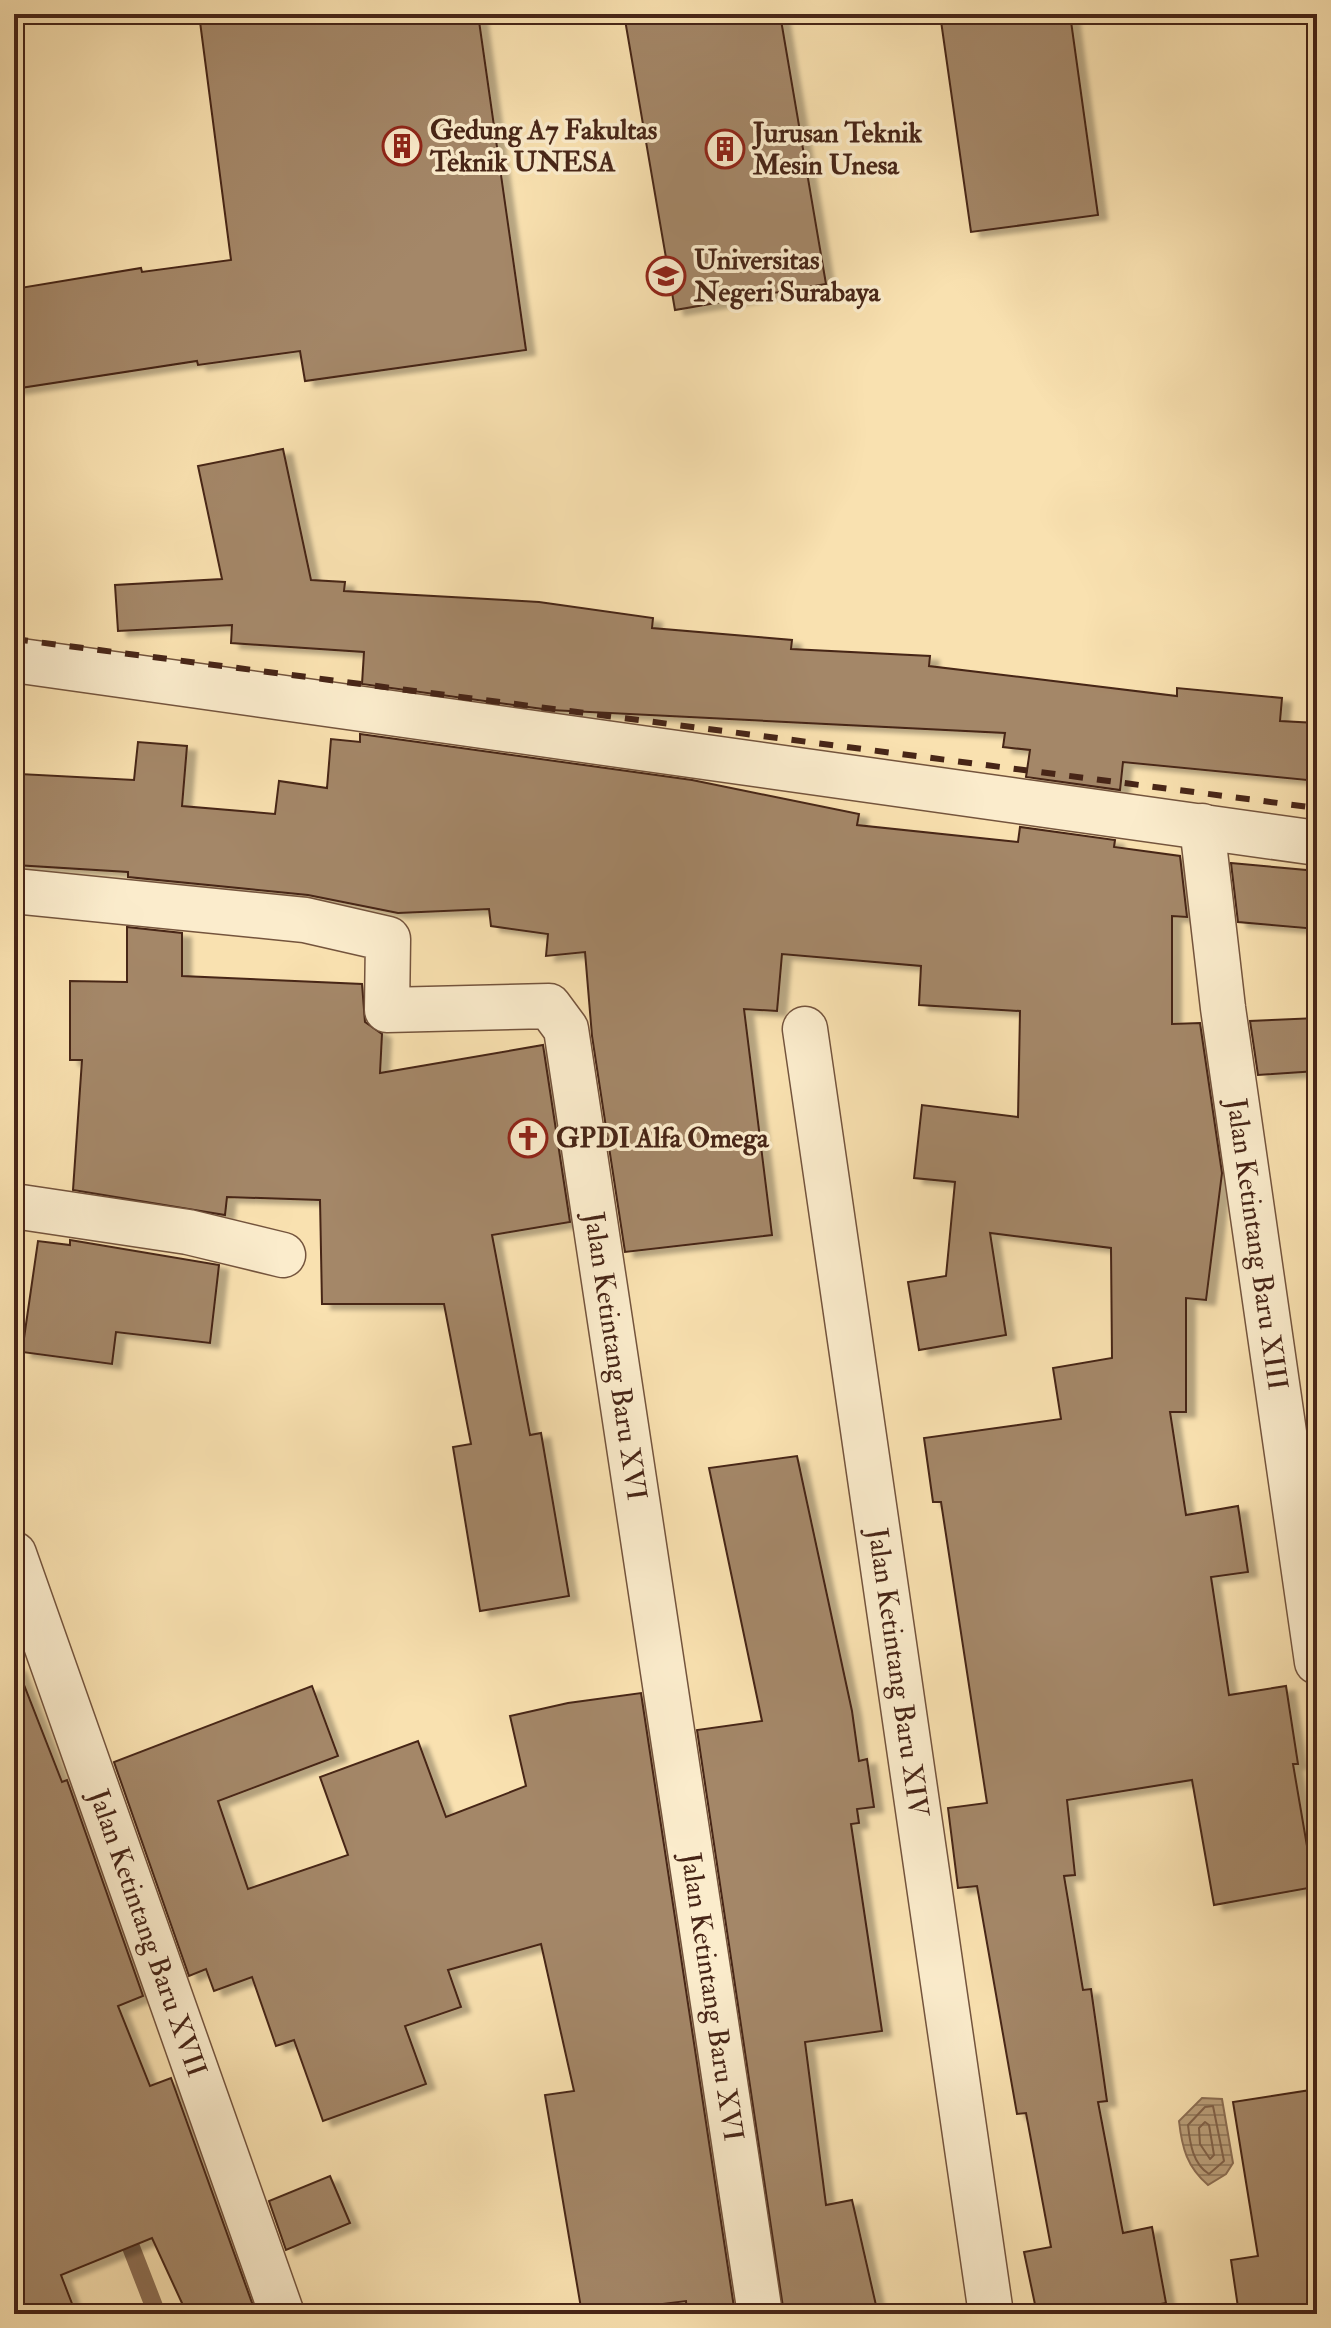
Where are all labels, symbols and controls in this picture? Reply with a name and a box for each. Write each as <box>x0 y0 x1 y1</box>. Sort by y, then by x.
place label: Gedung A7 Fakultas Teknik UNESA <box>429 113 658 180</box>
place label: Jurusan Teknik Mesin Unesa <box>751 116 923 183</box>
building icon: Gedung A7 Fakultas Teknik UNESA <box>381 125 423 167</box>
building icon: Jurusan Teknik Mesin Unesa <box>704 128 746 170</box>
place label: Universitas Negeri Surabaya <box>693 243 882 310</box>
school or university icon: Universitas Negeri Surabaya <box>645 255 687 297</box>
street label: Jalan Ketintang Baru XIII <box>1219 1095 1295 1392</box>
church icon: GPDI Alfa Omega <box>507 1117 549 1159</box>
place label: GPDI Alfa Omega <box>556 1121 770 1156</box>
street label: Jalan Ketintang Baru XVI <box>576 1208 654 1503</box>
street label: Jalan Ketintang Baru XIV <box>860 1525 936 1820</box>
street label: Jalan Ketintang Baru XVII <box>81 1784 214 2082</box>
street label: Jalan Ketintang Baru XVI <box>673 1849 751 2143</box>

